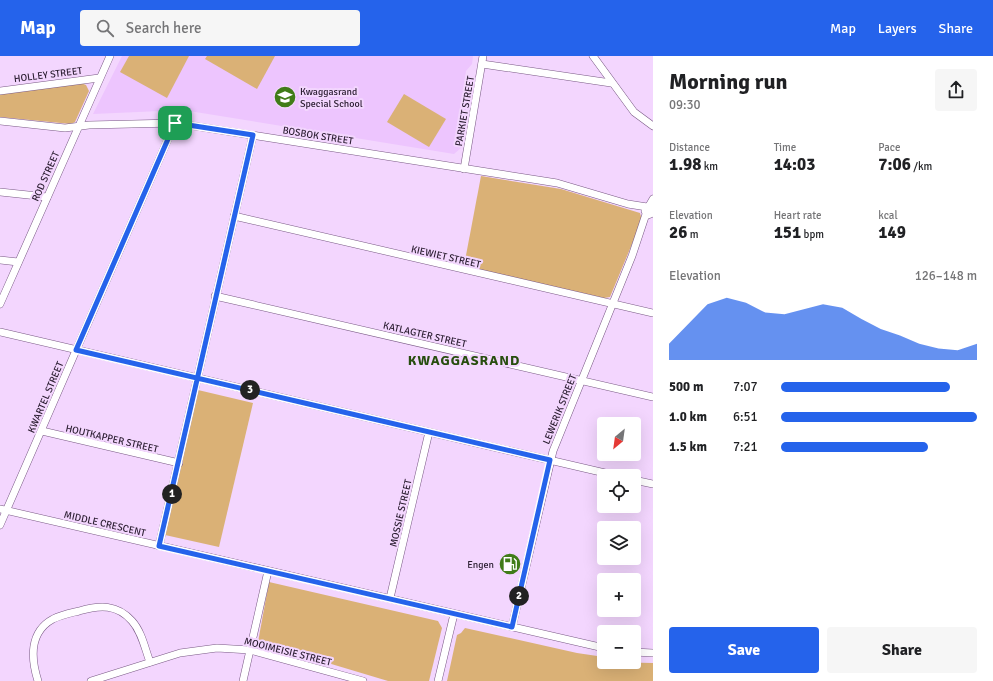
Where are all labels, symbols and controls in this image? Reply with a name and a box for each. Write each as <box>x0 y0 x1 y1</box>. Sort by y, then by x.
search box <box>80 10 360 46</box>
text: Map <box>20 16 56 40</box>
icon: search <box>94 17 116 39</box>
text: Search here <box>126 19 201 37</box>
text: Map <box>830 20 856 37</box>
text: Layers <box>878 20 917 37</box>
text: Share <box>939 20 973 37</box>
street label: HOLLEY STREET <box>13 65 83 85</box>
text: Morning run <box>669 68 788 95</box>
button: share <box>935 69 977 111</box>
street label: PARKIET STREET <box>453 75 477 147</box>
school or university icon: Kwaggasrand Special School <box>272 84 298 110</box>
place label: Kwaggasrand Special School <box>300 86 363 110</box>
text: 09:30 <box>669 97 701 113</box>
pin <box>158 106 192 140</box>
icon: arrive <box>164 112 186 134</box>
street label: BOSBOK STREET <box>282 124 354 148</box>
text: Distance <box>669 141 710 154</box>
text: Time <box>774 141 796 154</box>
text: Pace <box>878 141 901 154</box>
street label: ROD STREET <box>30 149 62 203</box>
text: 1.98 <box>669 154 701 175</box>
text: 14:03 <box>774 154 815 175</box>
text: 7:06 <box>878 154 911 175</box>
text: km <box>701 160 718 173</box>
text: /km <box>911 160 932 173</box>
text: Elevation <box>669 209 713 222</box>
text: Heart rate <box>774 209 821 222</box>
text: kcal <box>878 209 898 222</box>
text: 26 <box>669 222 687 243</box>
text: 151 <box>774 222 801 243</box>
text: 149 <box>878 222 906 243</box>
text: m <box>687 228 699 241</box>
text: bpm <box>801 228 824 241</box>
street label: KIEWIET STREET <box>410 243 482 271</box>
text: Elevation <box>669 268 721 284</box>
text: 126–148 m <box>915 268 977 284</box>
street label: KATLAGTER STREET <box>382 320 468 350</box>
district label: KWAGGASRAND <box>408 352 520 369</box>
street label: KWARTEL STREET <box>25 360 66 435</box>
street label: LEWERIK STREET <box>540 373 579 446</box>
text: 500 m <box>669 379 703 395</box>
text: 7:07 <box>733 379 758 395</box>
pin: 3 <box>240 380 260 400</box>
text: 3 <box>247 383 253 396</box>
text: 1.0 km <box>669 409 707 425</box>
text: 6:51 <box>733 409 758 425</box>
north arrow <box>597 417 641 461</box>
map controls <box>597 417 641 669</box>
street label: HOUTKAPPER STREET <box>64 422 159 455</box>
text: 1.5 km <box>669 439 707 455</box>
text: 7:21 <box>733 439 758 455</box>
button: locate <box>597 469 641 513</box>
street label: MOSSIE STREET <box>387 478 415 548</box>
pin: 1 <box>162 484 182 504</box>
text: 1 <box>169 487 175 500</box>
street label: MIDDLE CRESCENT <box>63 509 147 539</box>
button: layers <box>597 521 641 565</box>
fuel station icon: Engen <box>497 551 523 577</box>
place label: Engen <box>467 559 494 571</box>
button: + <box>597 573 641 617</box>
pin: 2 <box>509 586 529 606</box>
text: 2 <box>516 589 522 602</box>
button: − <box>597 625 641 669</box>
button: Save <box>669 627 819 673</box>
button: Share <box>827 627 977 673</box>
street label: MOOIMEISIE STREET <box>243 635 333 669</box>

